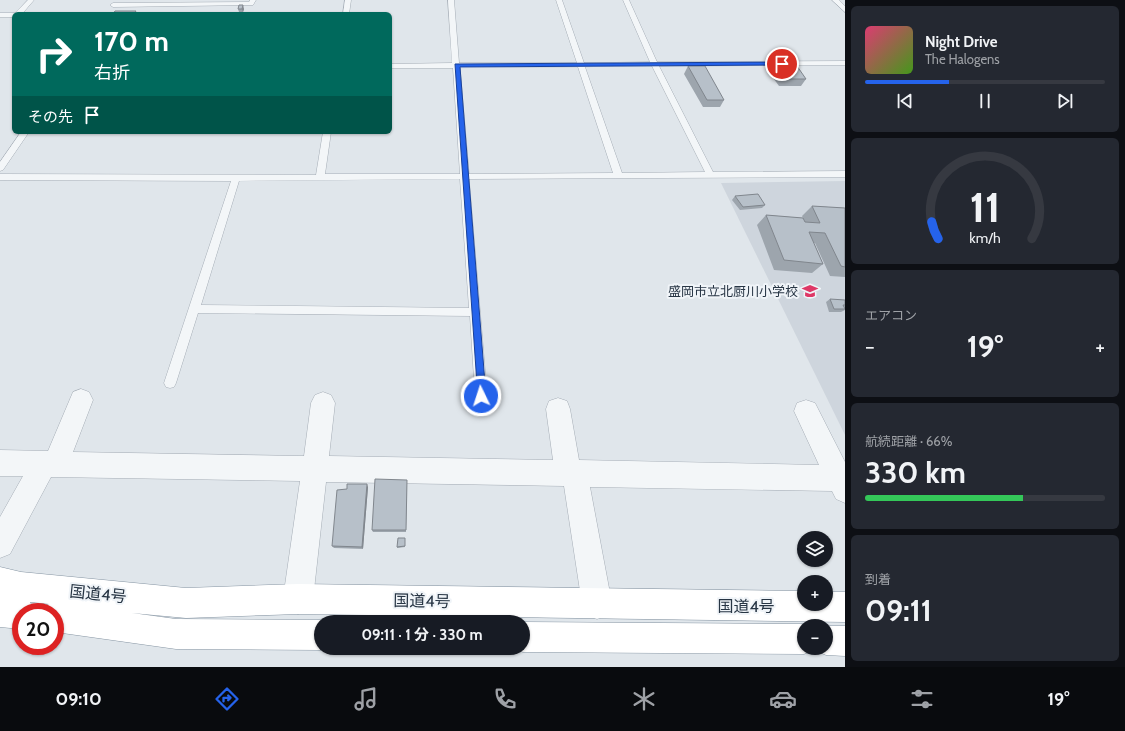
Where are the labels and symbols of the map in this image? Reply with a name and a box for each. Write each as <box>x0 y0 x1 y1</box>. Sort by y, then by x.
pin <box>765 47 799 81</box>
school or university icon: 盛岡市立北厨川小学校 <box>801 282 819 300</box>
place label: 盛岡市立北厨川小学校 <box>668 283 798 299</box>
position arrow <box>460 375 502 417</box>
street label: 国道4号 <box>69 582 127 606</box>
street label: 国道4号 <box>393 591 451 611</box>
street label: 国道4号 <box>717 597 775 616</box>
speed limit sign: 20 <box>12 603 64 655</box>

